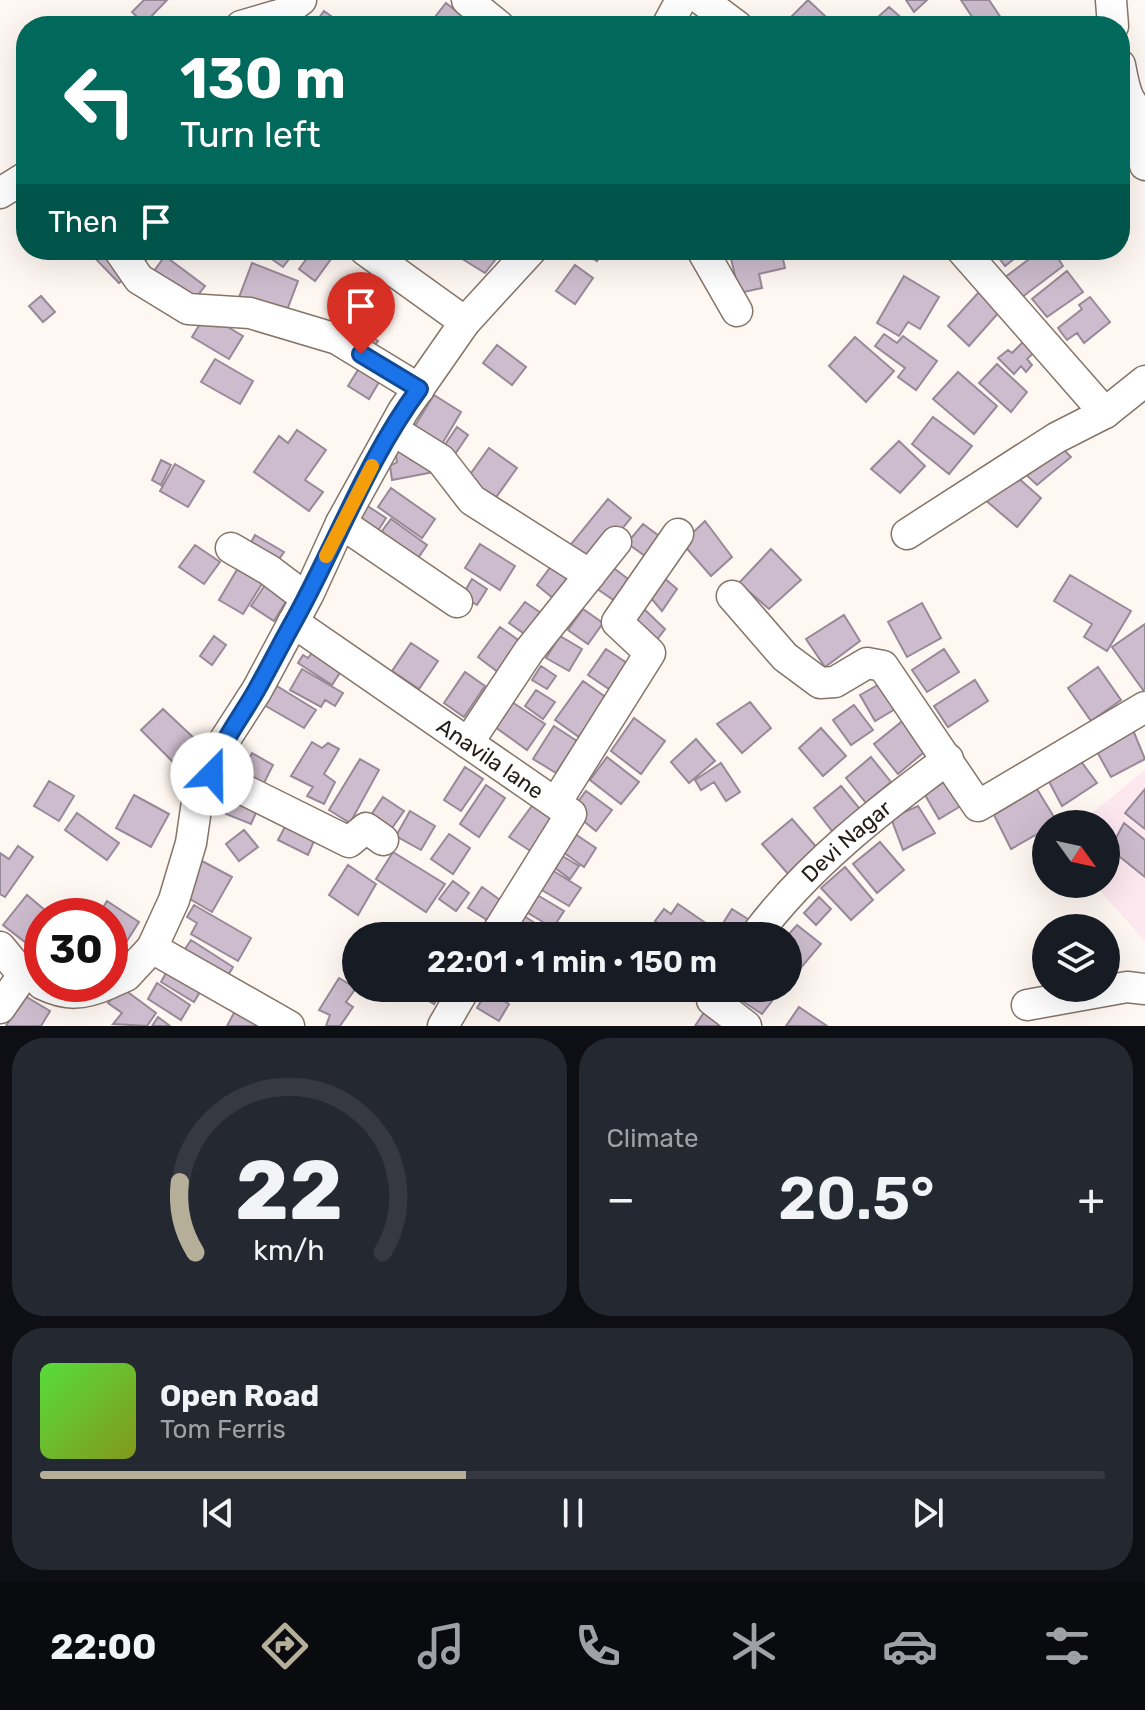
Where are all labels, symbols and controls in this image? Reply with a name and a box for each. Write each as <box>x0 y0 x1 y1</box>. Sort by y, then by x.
text: 130 m <box>180 46 346 112</box>
icon: left <box>48 48 152 152</box>
text: Turn left <box>180 113 321 156</box>
icon: arrive <box>134 200 178 244</box>
text: Then <box>48 204 118 240</box>
pin <box>327 272 395 354</box>
icon: arrive <box>339 284 383 328</box>
street label: Anavila lane <box>432 712 549 805</box>
position arrow <box>170 732 254 816</box>
street label: Devi Nagar <box>795 794 897 888</box>
north arrow <box>1032 810 1120 898</box>
map controls <box>1032 810 1120 1002</box>
speed limit sign: 30 <box>24 898 128 1002</box>
button: layers <box>1032 914 1120 1002</box>
text: 22:01 · 1 min · 150 m <box>427 944 717 980</box>
text: Climate <box>607 1123 699 1154</box>
text: 22 <box>235 1141 343 1240</box>
text: 20.5° <box>778 1163 935 1234</box>
text: − <box>607 1173 635 1225</box>
text: + <box>1078 1173 1105 1225</box>
text: km/h <box>254 1233 325 1267</box>
text: Open Road <box>160 1378 319 1414</box>
text: Tom Ferris <box>160 1414 286 1445</box>
icon: previous <box>196 1491 240 1535</box>
icon: pause <box>551 1491 595 1535</box>
icon: next <box>906 1491 950 1535</box>
icon: directions <box>257 1618 313 1674</box>
icon: music <box>413 1618 469 1674</box>
icon: phone <box>570 1618 626 1674</box>
icon: climate <box>726 1618 782 1674</box>
icon: car <box>882 1618 938 1674</box>
icon: filters <box>1039 1618 1095 1674</box>
text: 22:00 <box>50 1625 156 1668</box>

